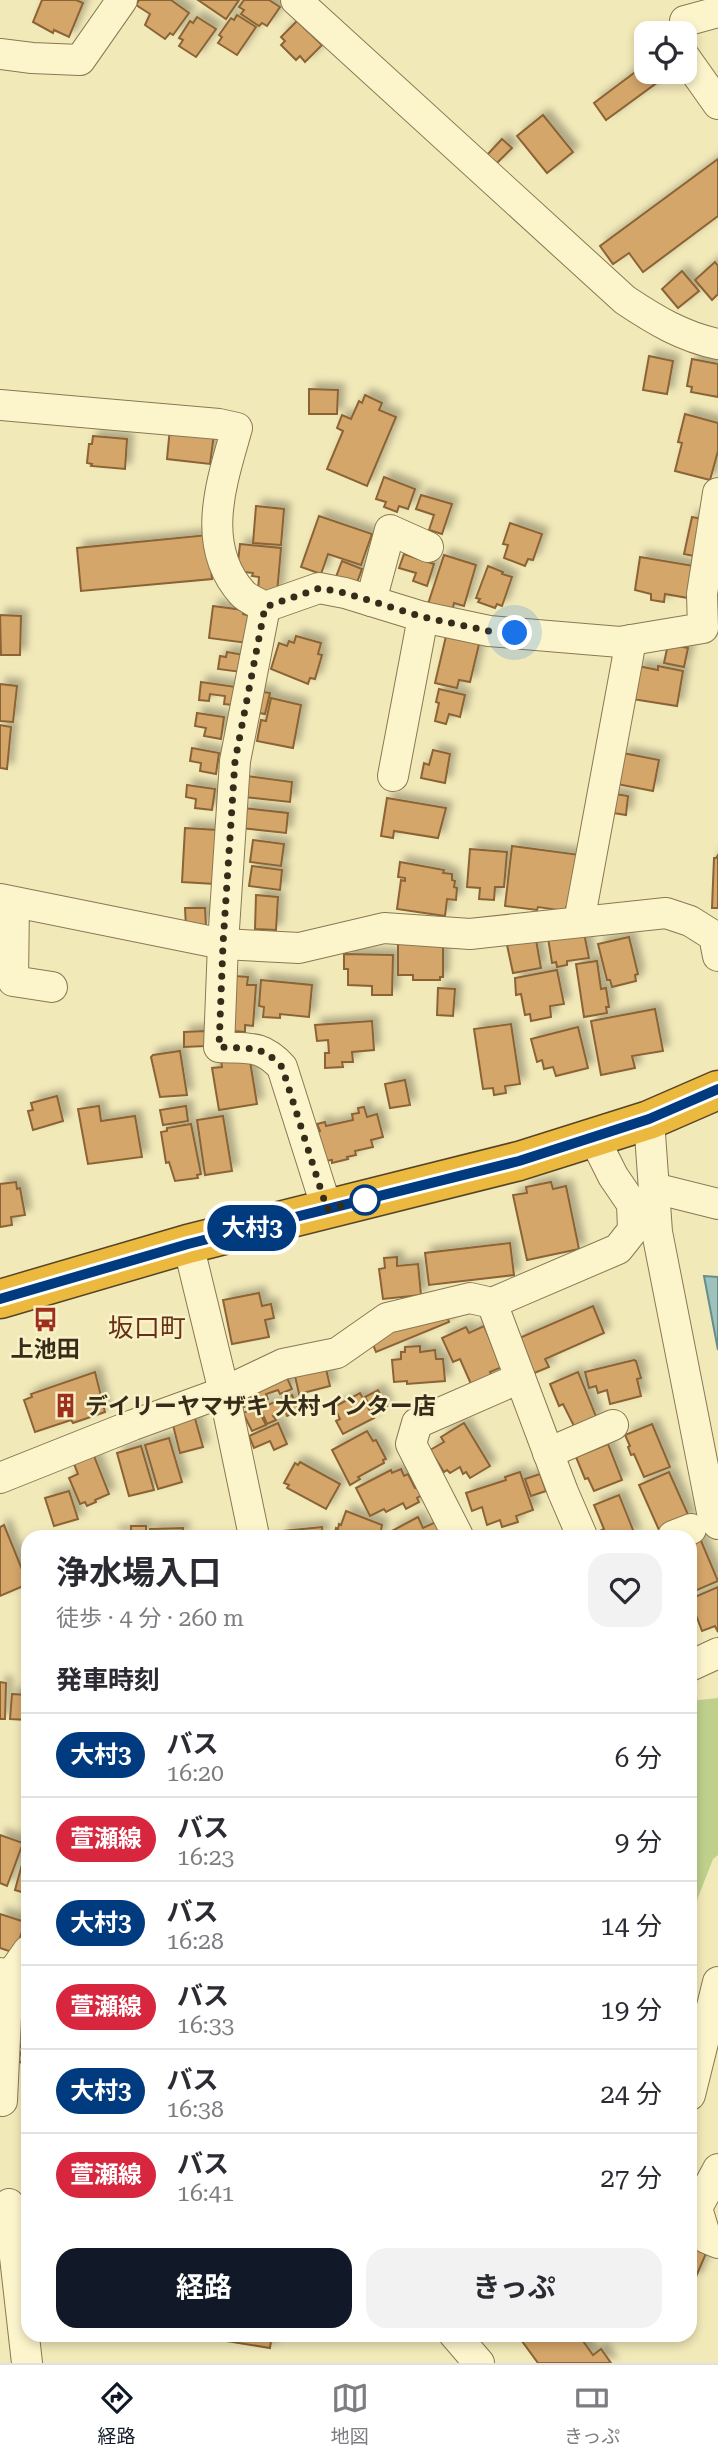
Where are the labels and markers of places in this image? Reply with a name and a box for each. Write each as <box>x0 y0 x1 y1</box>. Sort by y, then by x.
unlabelled marker <box>350 1185 380 1215</box>
bus stop icon: 上池田 <box>31 1305 59 1333</box>
place label: 上池田 <box>11 1336 80 1363</box>
building icon: デイリーヤマザキ 大村インター店 <box>51 1392 79 1420</box>
place label: デイリーヤマザキ 大村インター店 <box>85 1393 436 1420</box>

